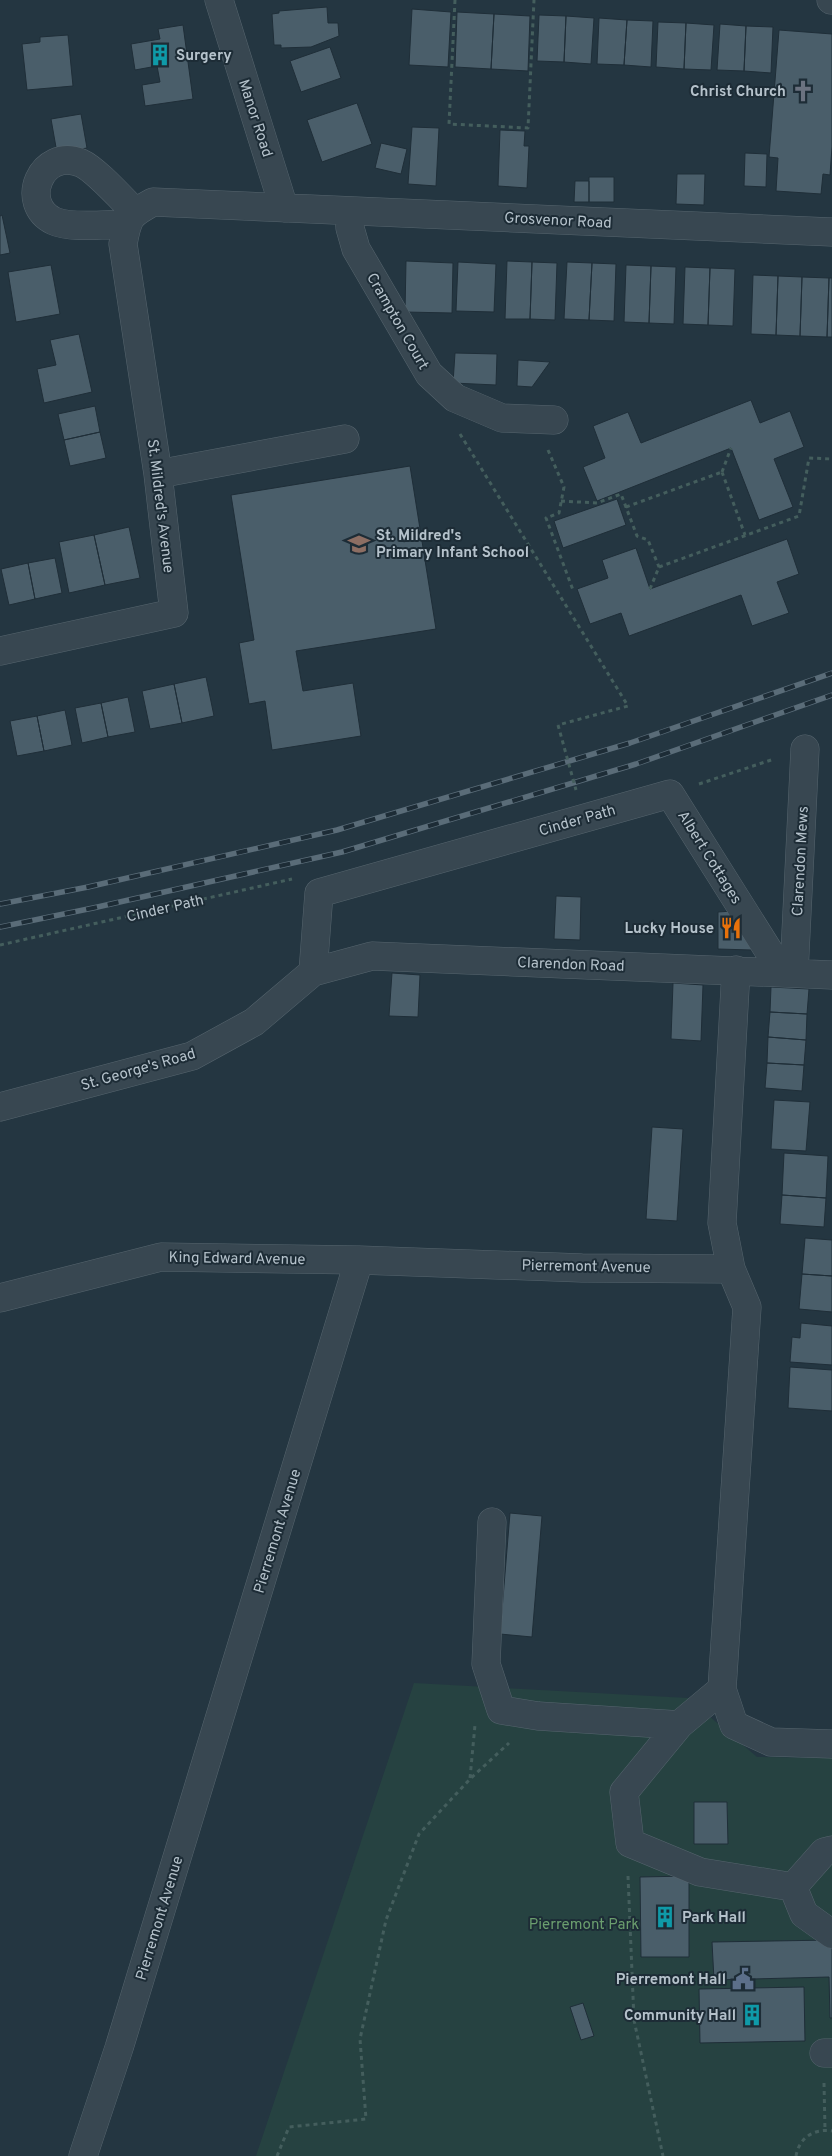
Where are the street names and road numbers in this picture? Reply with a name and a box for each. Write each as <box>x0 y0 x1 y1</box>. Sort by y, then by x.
street label: Manor Road <box>233 77 276 160</box>
street label: Grosvenor Road <box>504 209 612 234</box>
street label: Crampton Court <box>361 270 432 374</box>
street label: St. Mildred's Avenue <box>142 438 177 574</box>
street label: Cinder Path <box>537 801 618 841</box>
street label: Clarendon Mews <box>789 805 814 917</box>
street label: Albert Cottages <box>672 808 745 908</box>
street label: Cinder Path <box>125 891 206 928</box>
street label: Clarendon Road <box>517 954 625 977</box>
street label: St. George's Road <box>79 1045 198 1096</box>
street label: King Edward Avenue <box>168 1249 306 1270</box>
street label: Pierremont Avenue <box>521 1257 651 1278</box>
street label: Pierremont Avenue <box>250 1467 306 1596</box>
street label: Pierremont Avenue <box>132 1854 188 1983</box>

